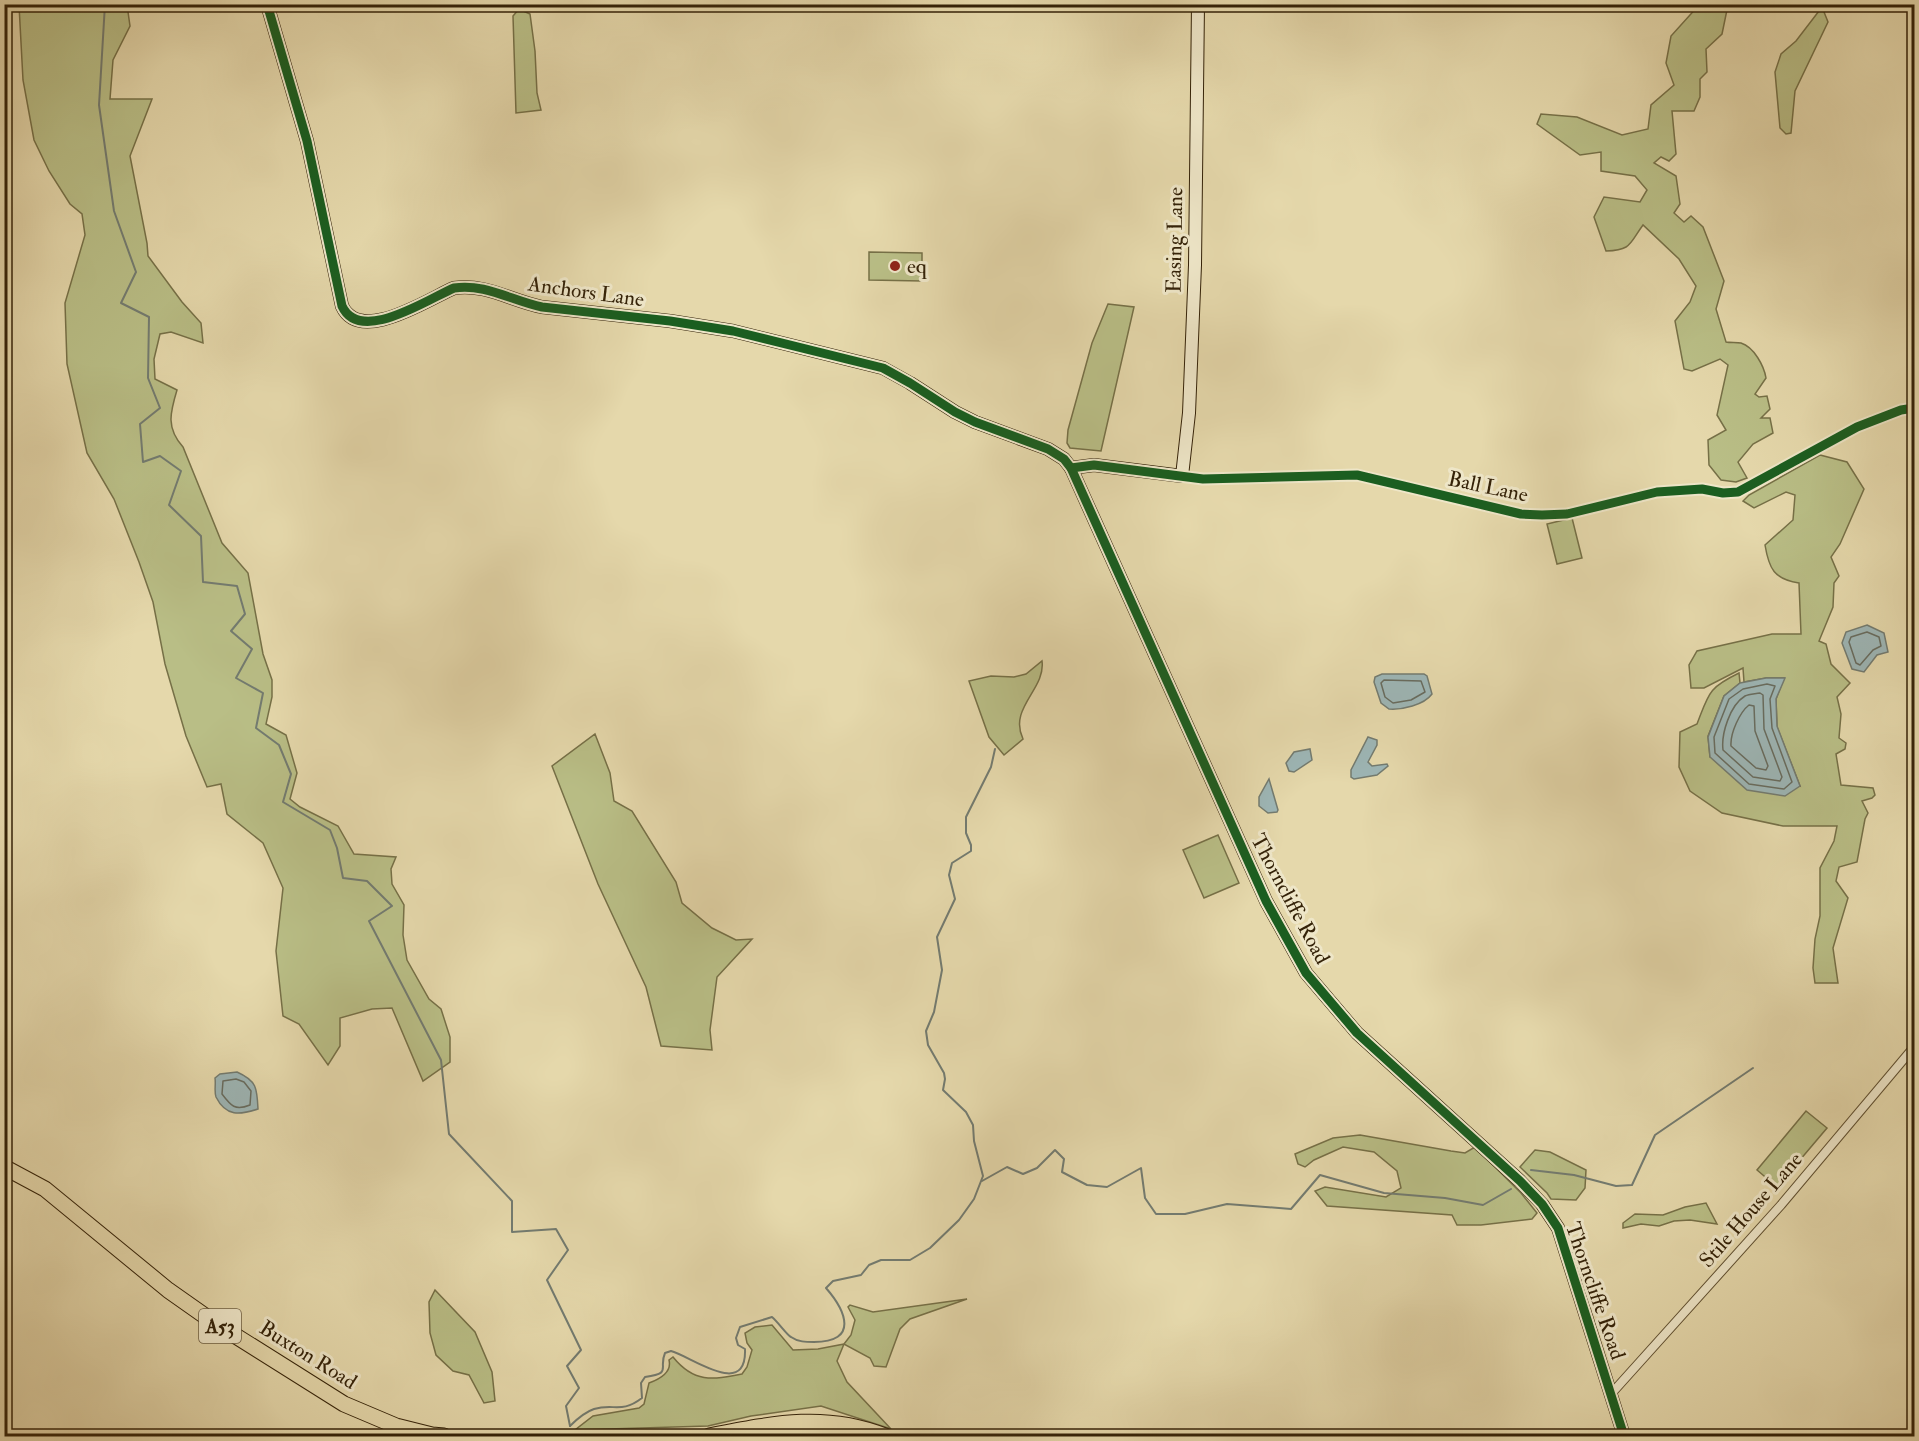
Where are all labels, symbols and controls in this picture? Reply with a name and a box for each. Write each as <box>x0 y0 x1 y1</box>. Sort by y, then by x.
street label: Easing Lane <box>1161 187 1189 293</box>
place label: eq <box>907 253 927 280</box>
marker: eq <box>888 259 902 273</box>
street label: Anchors Lane <box>525 270 646 314</box>
street label: Ball Lane <box>1446 465 1531 509</box>
street label: Thorncliffe Road <box>1244 829 1336 969</box>
street label: Stile House Lane <box>1693 1147 1809 1273</box>
street label: Thorncliffe Road <box>1559 1219 1631 1364</box>
road number: A53 <box>199 1309 241 1343</box>
street label: Buxton Road <box>254 1314 362 1396</box>

